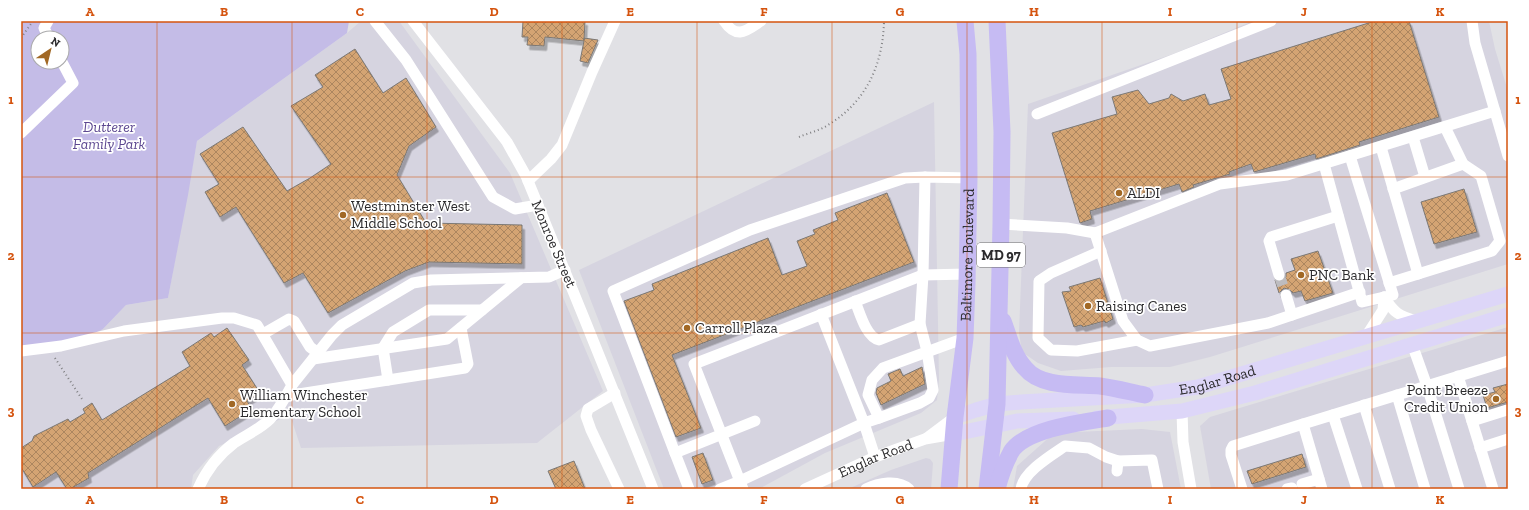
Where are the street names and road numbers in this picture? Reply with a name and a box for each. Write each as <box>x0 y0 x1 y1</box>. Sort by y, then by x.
street label: Baltimore Boulevard <box>957 188 978 322</box>
street label: Monroe Street <box>528 198 581 291</box>
road number: MD 97 <box>977 243 1025 267</box>
street label: Englar Road <box>1178 361 1258 399</box>
street label: Englar Road <box>836 435 916 482</box>

